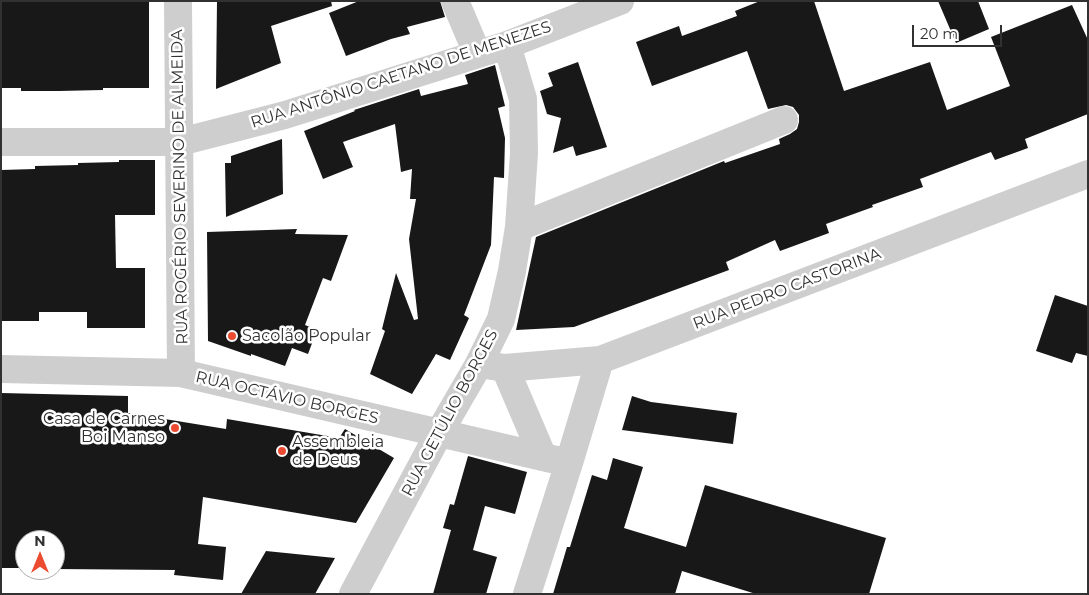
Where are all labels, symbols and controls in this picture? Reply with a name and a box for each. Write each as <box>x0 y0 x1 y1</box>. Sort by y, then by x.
scale bar <box>914 15 1004 47</box>
street label: RUA ANTÔNIO CAETANO DE MENEZES <box>248 17 554 133</box>
text: 20 m <box>920 24 958 43</box>
street label: RUA ROGÉRIO SEVERINO DE ALMEIDA <box>168 29 192 345</box>
street label: RUA PEDRO CASTORINA <box>690 244 884 334</box>
place label: Sacolão Popular <box>242 326 371 346</box>
street label: RUA GETÚLIO BORGES <box>398 326 502 500</box>
marker: Sacolão Popular <box>226 330 238 342</box>
street label: RUA OCTÁVIO BORGES <box>194 368 380 428</box>
place label: Casa de Carnes Boi Manso <box>43 409 165 447</box>
marker: Casa de Carnes Boi Manso <box>169 422 181 434</box>
place label: Assembleia de Deus <box>292 432 384 470</box>
marker: Assembleia de Deus <box>276 445 288 457</box>
north arrow <box>15 530 65 580</box>
text: N <box>34 532 46 550</box>

